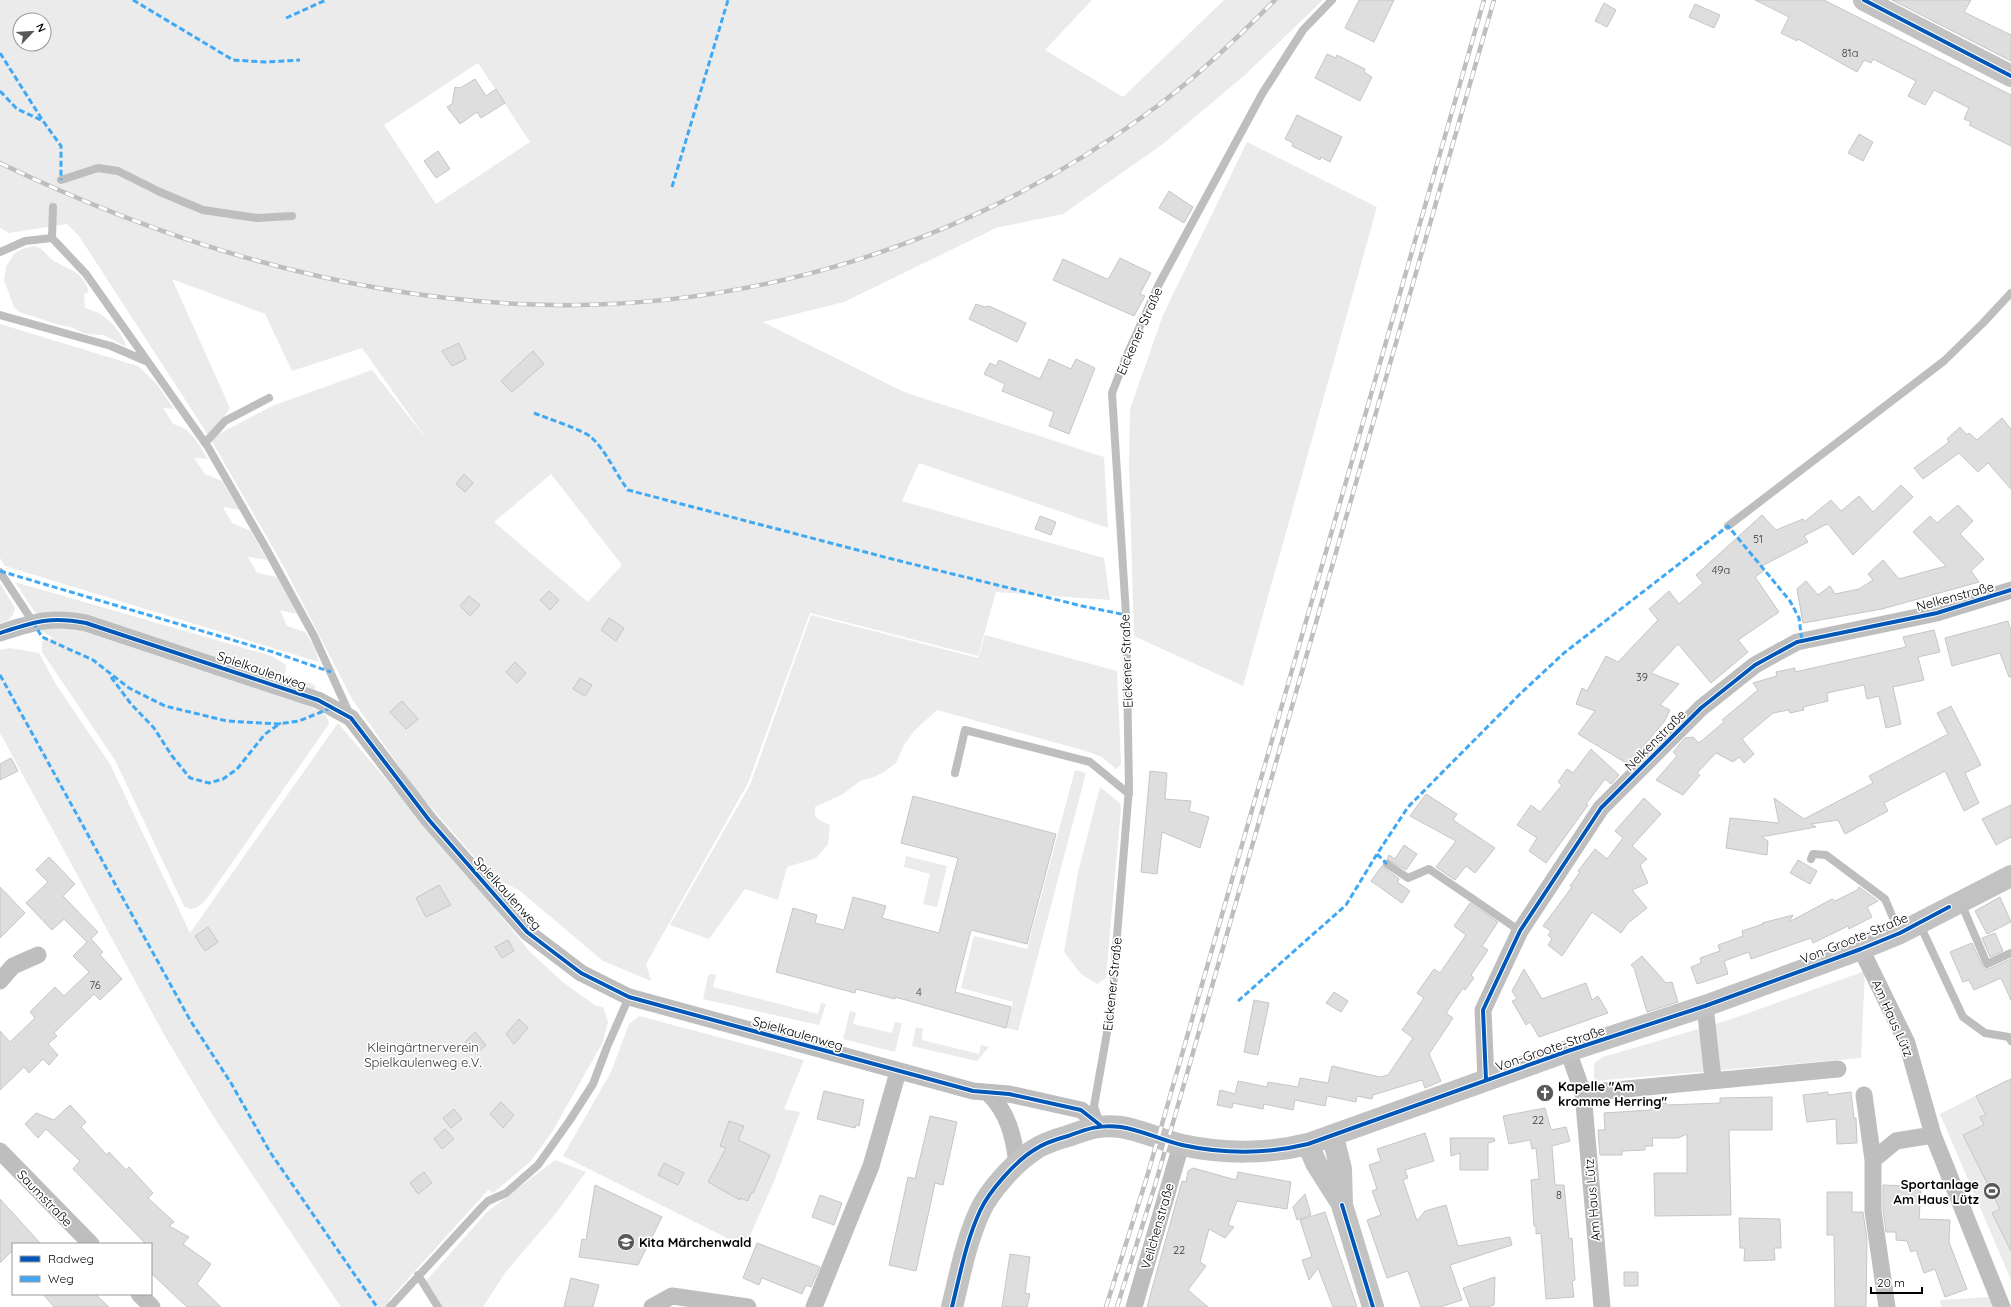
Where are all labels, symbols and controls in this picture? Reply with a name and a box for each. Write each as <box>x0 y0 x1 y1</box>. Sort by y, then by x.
north arrow <box>12 12 52 52</box>
text: N <box>33 21 49 34</box>
house number: 81a <box>1842 46 1858 60</box>
street label: Eickener Straße <box>1113 285 1165 377</box>
house number: 51 <box>1753 532 1763 546</box>
house number: 49a <box>1712 563 1730 577</box>
street label: Nelkenstraße <box>1914 578 1996 614</box>
street label: Eickener Straße <box>1116 614 1136 708</box>
street label: Spielkaulenweg <box>215 647 309 693</box>
house number: 39 <box>1636 670 1648 684</box>
street label: Nelkenstraße <box>1621 706 1689 774</box>
street label: Spielkaulenweg <box>471 853 545 933</box>
street label: Von-Groote-Straße <box>1798 909 1910 967</box>
street label: Eickener Straße <box>1099 936 1125 1032</box>
street label: Am Haus Lütz <box>1869 977 1917 1059</box>
house number: 76 <box>89 978 101 992</box>
house number: 4 <box>916 985 922 999</box>
street label: Spielkaulenweg <box>751 1012 845 1054</box>
street label: Von-Groote-Straße <box>1493 1022 1607 1074</box>
park label: Kleingärtnerverein Spielkaulenweg e.V. <box>364 1039 482 1070</box>
place label: Kapelle "Am kromme Herring" <box>1558 1078 1668 1109</box>
church icon: Kapelle "Am kromme Herring" <box>1535 1083 1555 1103</box>
house number: 22 <box>1532 1113 1544 1127</box>
street label: Am Haus Lütz <box>1580 1158 1604 1242</box>
street label: Saumstraße <box>14 1166 76 1230</box>
place label: Sportanlage Am Haus Lütz <box>1894 1176 1979 1207</box>
street label: Veilchenstraße <box>1137 1181 1177 1271</box>
sports icon: Sportanlage Am Haus Lütz <box>1982 1181 2002 1201</box>
house number: 8 <box>1556 1188 1562 1202</box>
school or university icon: Kita Märchenwald <box>616 1232 636 1252</box>
place label: Kita Märchenwald <box>639 1234 751 1250</box>
legend <box>12 1243 152 1295</box>
house number: 22 <box>1173 1243 1185 1257</box>
text: Radweg <box>48 1251 94 1266</box>
scale bar <box>1871 1269 1922 1295</box>
text: Weg <box>48 1271 74 1286</box>
text: 20 m <box>1877 1275 1905 1290</box>

